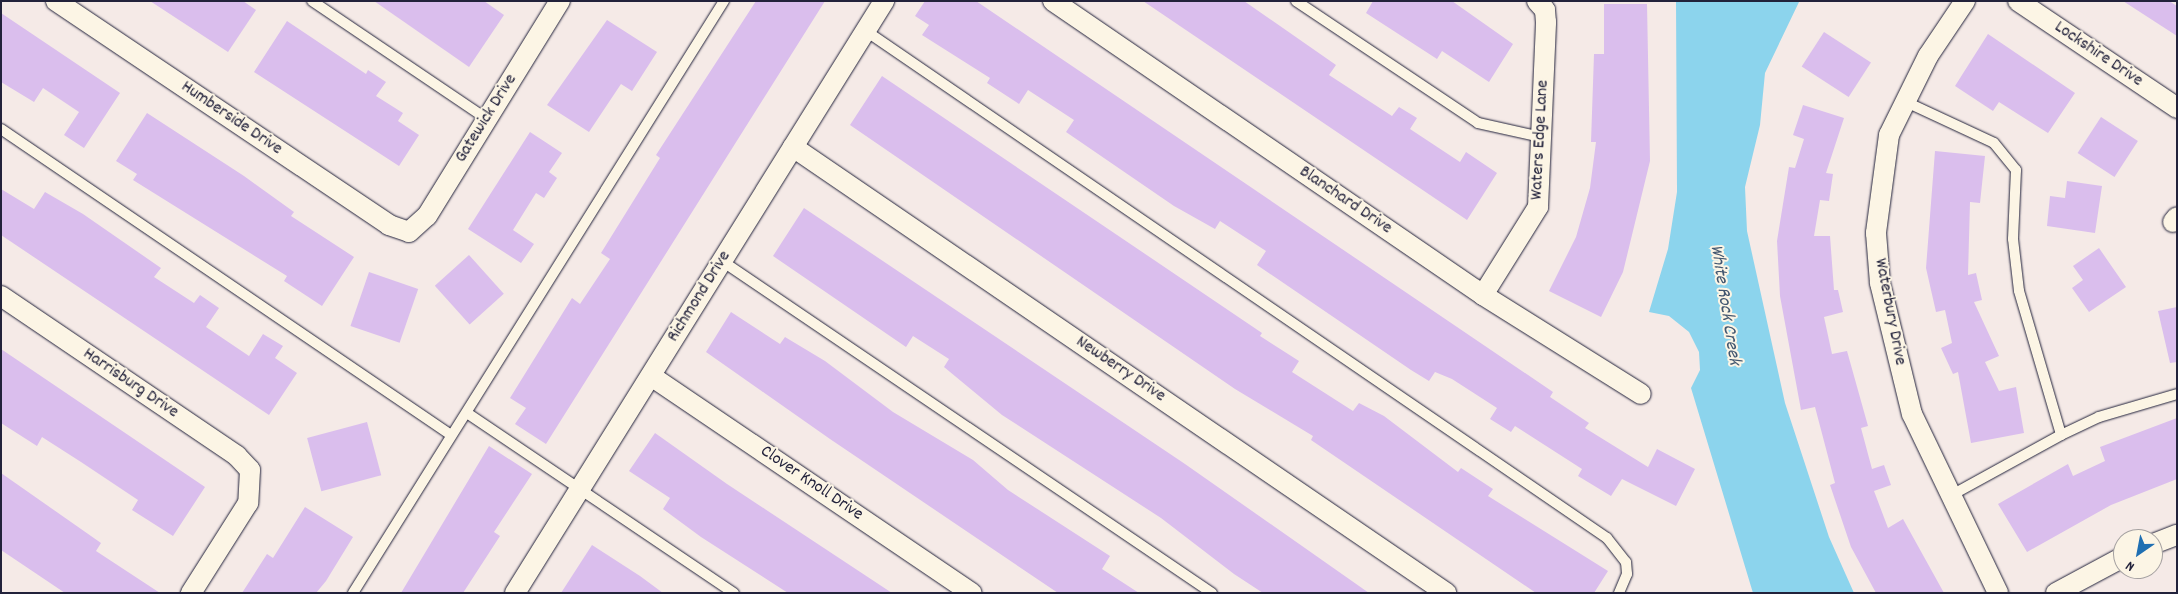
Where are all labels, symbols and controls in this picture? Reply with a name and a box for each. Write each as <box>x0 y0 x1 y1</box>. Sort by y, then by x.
street label: Lockshire Drive <box>2049 17 2147 93</box>
street label: Gatewick Drive <box>451 71 523 167</box>
street label: Humberside Drive <box>176 77 286 161</box>
street label: Waters Edge Lane <box>1527 79 1555 201</box>
street label: Blanchard Drive <box>1294 162 1396 240</box>
water label: White Rock Creek <box>1703 243 1745 367</box>
street label: Richmond Drive <box>663 247 737 347</box>
street label: Waterbury Drive <box>1868 257 1910 367</box>
street label: Newberry Drive <box>1071 332 1169 408</box>
street label: Harrisburg Drive <box>78 344 182 424</box>
street label: Clover Knoll Drive <box>755 442 867 526</box>
north arrow <box>2113 529 2163 579</box>
text: N <box>2122 555 2139 576</box>

